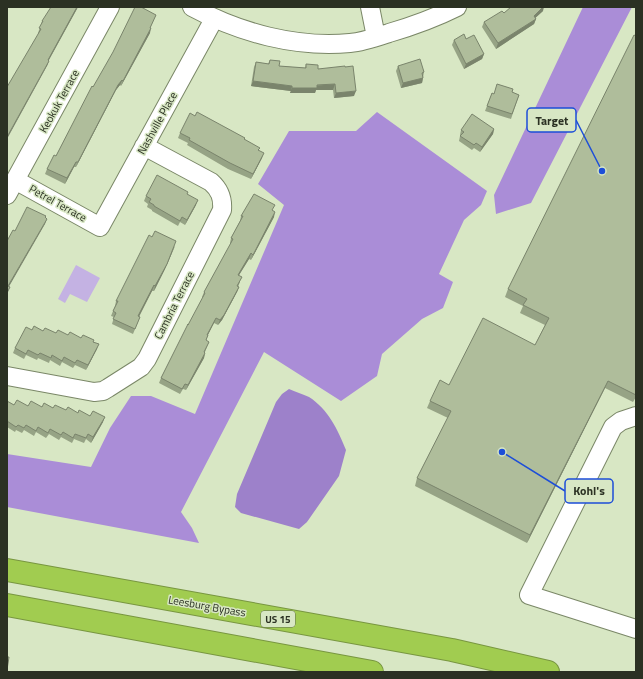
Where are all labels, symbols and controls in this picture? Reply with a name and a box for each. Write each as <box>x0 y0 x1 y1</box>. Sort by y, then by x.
street label: Keokuk Terrace <box>35 66 83 135</box>
street label: Nashville Place <box>133 88 181 157</box>
callout: Target <box>527 108 576 132</box>
text: Target <box>536 111 569 130</box>
street label: Petrel Terrace <box>26 181 90 226</box>
street label: Cambria Terrace <box>150 268 198 342</box>
callout: Kohl's <box>565 479 613 503</box>
text: Kohl's <box>573 481 605 500</box>
street label: Leesburg Bypass <box>167 591 247 621</box>
road number: US 15 <box>261 611 295 627</box>

